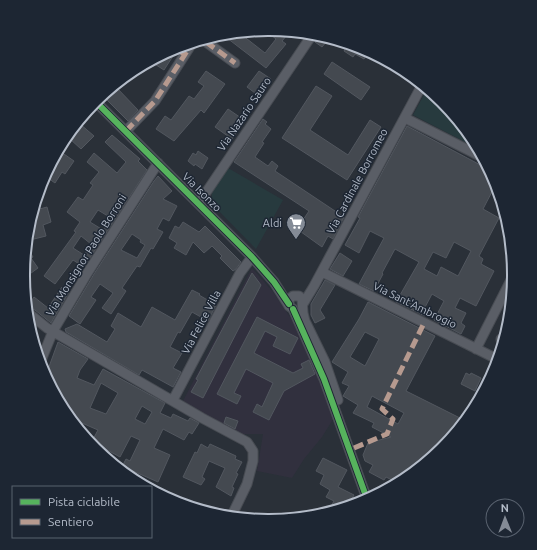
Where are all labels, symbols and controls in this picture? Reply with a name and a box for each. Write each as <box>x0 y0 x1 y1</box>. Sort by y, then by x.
street label: Via Nazario Sauro <box>215 75 273 153</box>
street label: Via Cardinale Borromeo <box>324 126 390 236</box>
street label: Via Isonzo <box>180 170 224 214</box>
street label: Via Monsignor Paolo Borroni <box>44 192 128 318</box>
supermarket icon: Aldi <box>285 212 307 240</box>
place label: Aldi <box>263 217 282 229</box>
street label: Via Sant'Ambrogio <box>371 280 459 330</box>
street label: Via Felice Villa <box>179 288 223 356</box>
legend <box>12 486 152 538</box>
text: Pista ciclabile <box>48 495 120 508</box>
north arrow <box>485 498 525 538</box>
text: N <box>501 502 509 514</box>
text: Sentiero <box>48 515 94 528</box>

